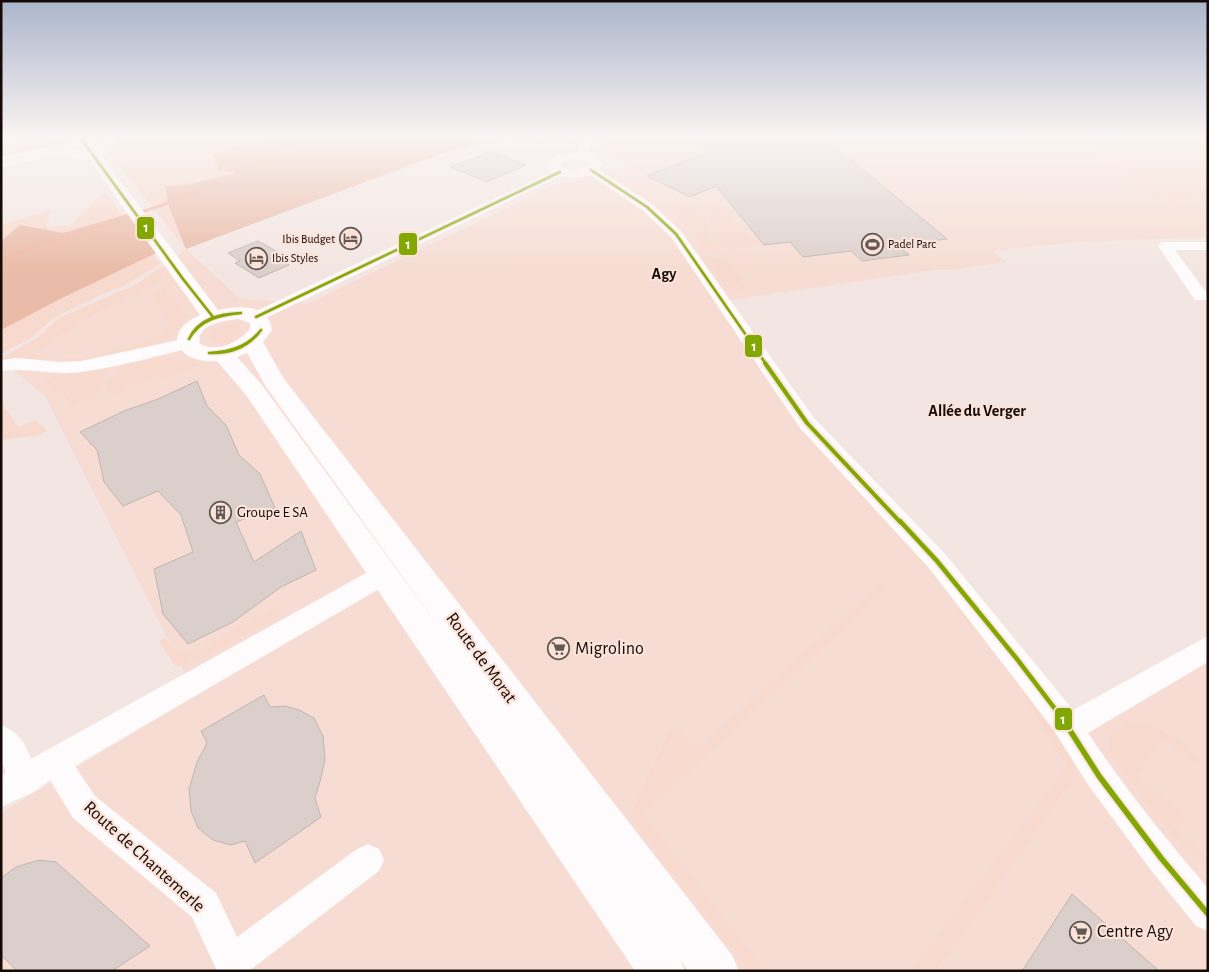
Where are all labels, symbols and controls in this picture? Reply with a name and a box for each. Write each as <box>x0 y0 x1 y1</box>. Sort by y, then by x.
line badge: 1 <box>136 216 155 240</box>
text: 1 <box>143 221 149 235</box>
hotel icon: Ibis Budget <box>339 227 363 251</box>
line badge: 1 <box>398 232 418 256</box>
sports icon: Padel Parc <box>860 232 884 256</box>
place label: Ibis Budget <box>282 233 335 245</box>
text: 1 <box>405 238 411 252</box>
place label: Padel Parc <box>888 238 936 250</box>
hotel icon: Ibis Styles <box>244 246 268 270</box>
place label: Ibis Styles <box>272 252 318 265</box>
district label: Agy <box>652 266 677 283</box>
line badge: 1 <box>744 334 763 358</box>
text: 1 <box>751 340 757 354</box>
district label: Allée du Verger <box>928 403 1026 419</box>
building icon: Groupe E SA <box>209 500 233 524</box>
place label: Groupe E SA <box>237 505 308 520</box>
street label: Route de Morat <box>442 609 520 707</box>
supermarket icon: Migrolino <box>547 637 571 661</box>
place label: Migrolino <box>575 640 644 658</box>
line badge: 1 <box>1054 707 1073 731</box>
text: 1 <box>1060 713 1066 727</box>
street label: Route de Chantemerle <box>80 798 208 916</box>
supermarket icon: Centre Agy <box>1069 920 1093 944</box>
place label: Centre Agy <box>1097 923 1174 941</box>

